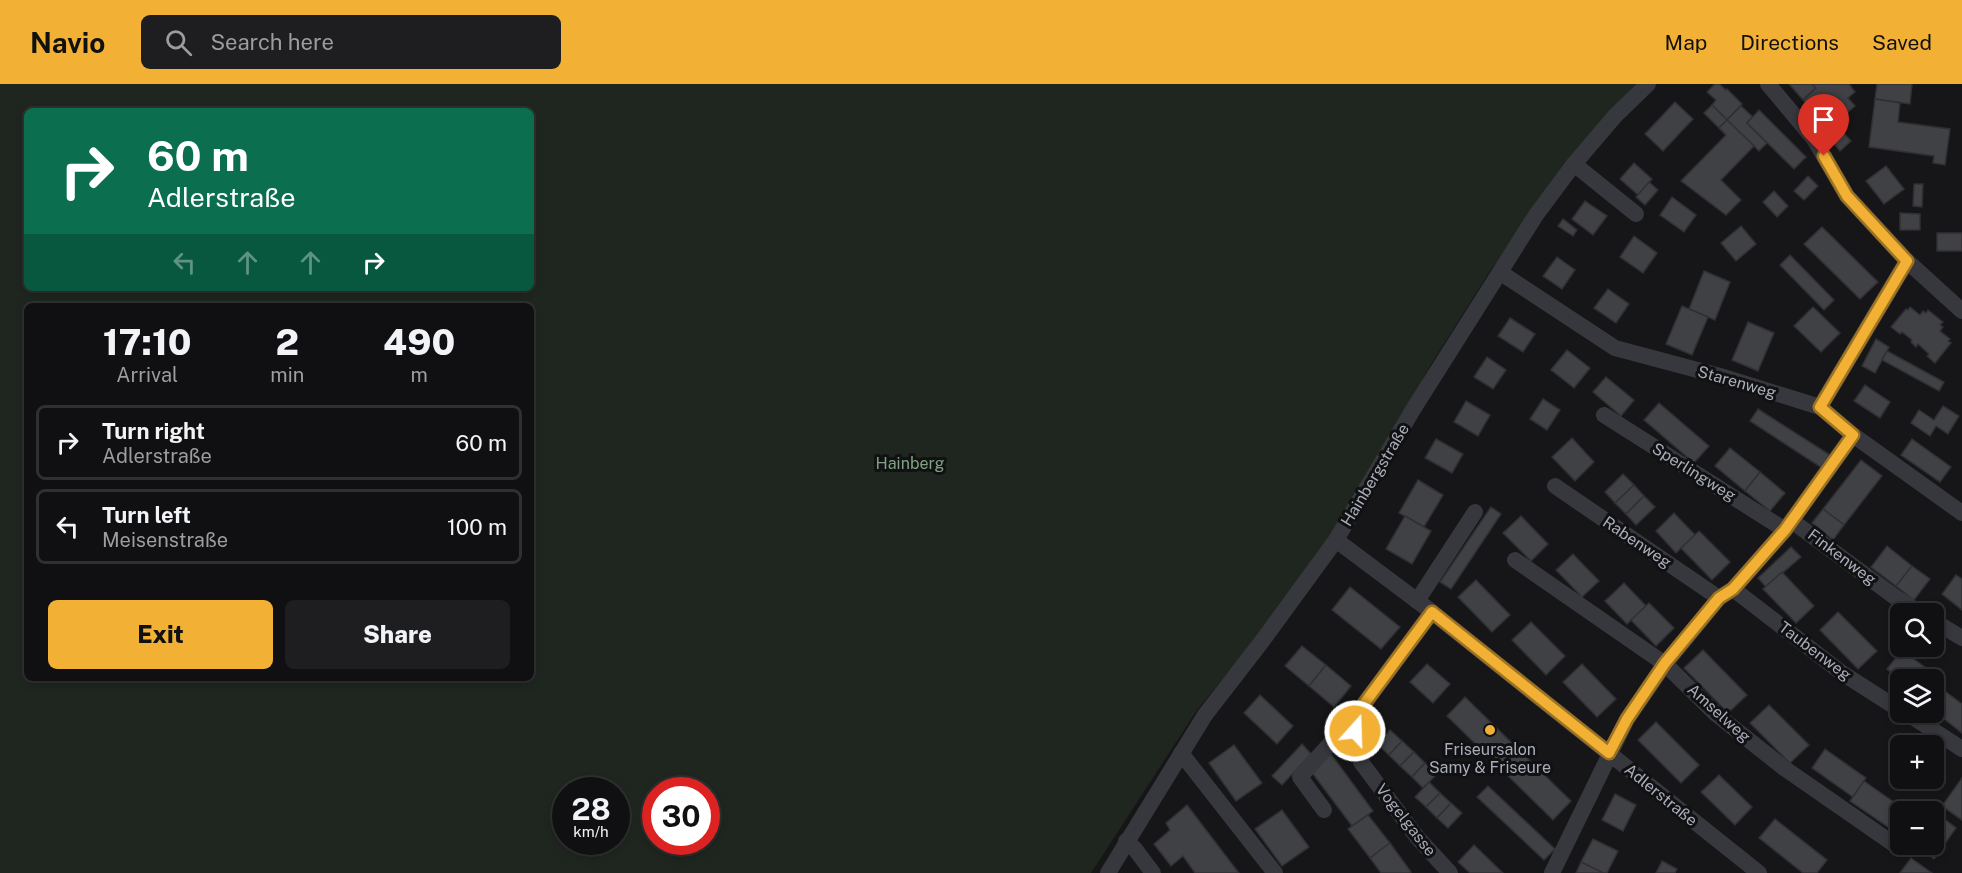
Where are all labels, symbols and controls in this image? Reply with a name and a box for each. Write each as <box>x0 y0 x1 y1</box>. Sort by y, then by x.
search box <box>141 15 561 69</box>
text: Navio <box>30 26 105 59</box>
icon: search <box>162 26 195 59</box>
text: Search here <box>210 29 334 55</box>
text: Map <box>1665 30 1707 55</box>
text: Directions <box>1740 30 1839 55</box>
text: Saved <box>1872 30 1932 55</box>
pin <box>1798 94 1849 156</box>
icon: arrive <box>1807 103 1840 136</box>
text: 60 m <box>147 131 249 180</box>
icon: right <box>48 132 126 210</box>
text: Adlerstraße <box>147 181 295 213</box>
icon: left <box>168 246 201 279</box>
icon: ahead <box>231 246 264 279</box>
icon: ahead <box>294 246 327 279</box>
icon: right <box>357 246 390 279</box>
text: 17:10 <box>103 321 192 363</box>
text: 2 <box>276 321 299 363</box>
text: 490 <box>383 321 455 363</box>
street label: Starenweg <box>1696 362 1779 402</box>
text: Arrival <box>116 363 178 387</box>
text: min <box>270 363 304 387</box>
text: m <box>410 363 428 387</box>
text: Turn right <box>102 418 205 444</box>
street label: Hainbergstraße <box>1337 420 1413 530</box>
icon: right <box>51 426 84 459</box>
text: 60 m <box>456 430 507 456</box>
street label: Sperlingweg <box>1649 439 1739 505</box>
text: Adlerstraße <box>102 444 212 468</box>
park label: Hainberg <box>876 454 944 473</box>
text: Turn left <box>102 502 191 528</box>
icon: left <box>51 510 84 543</box>
street label: Rabenweg <box>1599 512 1675 572</box>
text: 100 m <box>447 514 507 540</box>
street label: Finkenweg <box>1804 525 1880 589</box>
text: Meisenstraße <box>102 528 228 552</box>
button: Exit <box>48 600 273 669</box>
button: Share <box>285 600 510 669</box>
map controls <box>1890 603 1944 855</box>
button: search <box>1890 603 1944 657</box>
street label: Taubenweg <box>1775 618 1855 684</box>
button: layers <box>1890 669 1944 723</box>
street label: Amselweg <box>1684 680 1754 746</box>
position arrow <box>1323 699 1387 763</box>
marker: Friseursalon Samy & Friseure <box>1483 723 1497 737</box>
button: + <box>1890 735 1944 789</box>
place label: Friseursalon Samy & Friseure <box>1429 740 1551 777</box>
street label: Adlerstraße <box>1621 760 1701 830</box>
speed limit sign: 30 <box>642 777 720 855</box>
street label: Vogelgasse <box>1372 780 1440 860</box>
text: 28 <box>571 791 611 827</box>
button: − <box>1890 801 1944 855</box>
text: km/h <box>573 823 609 840</box>

